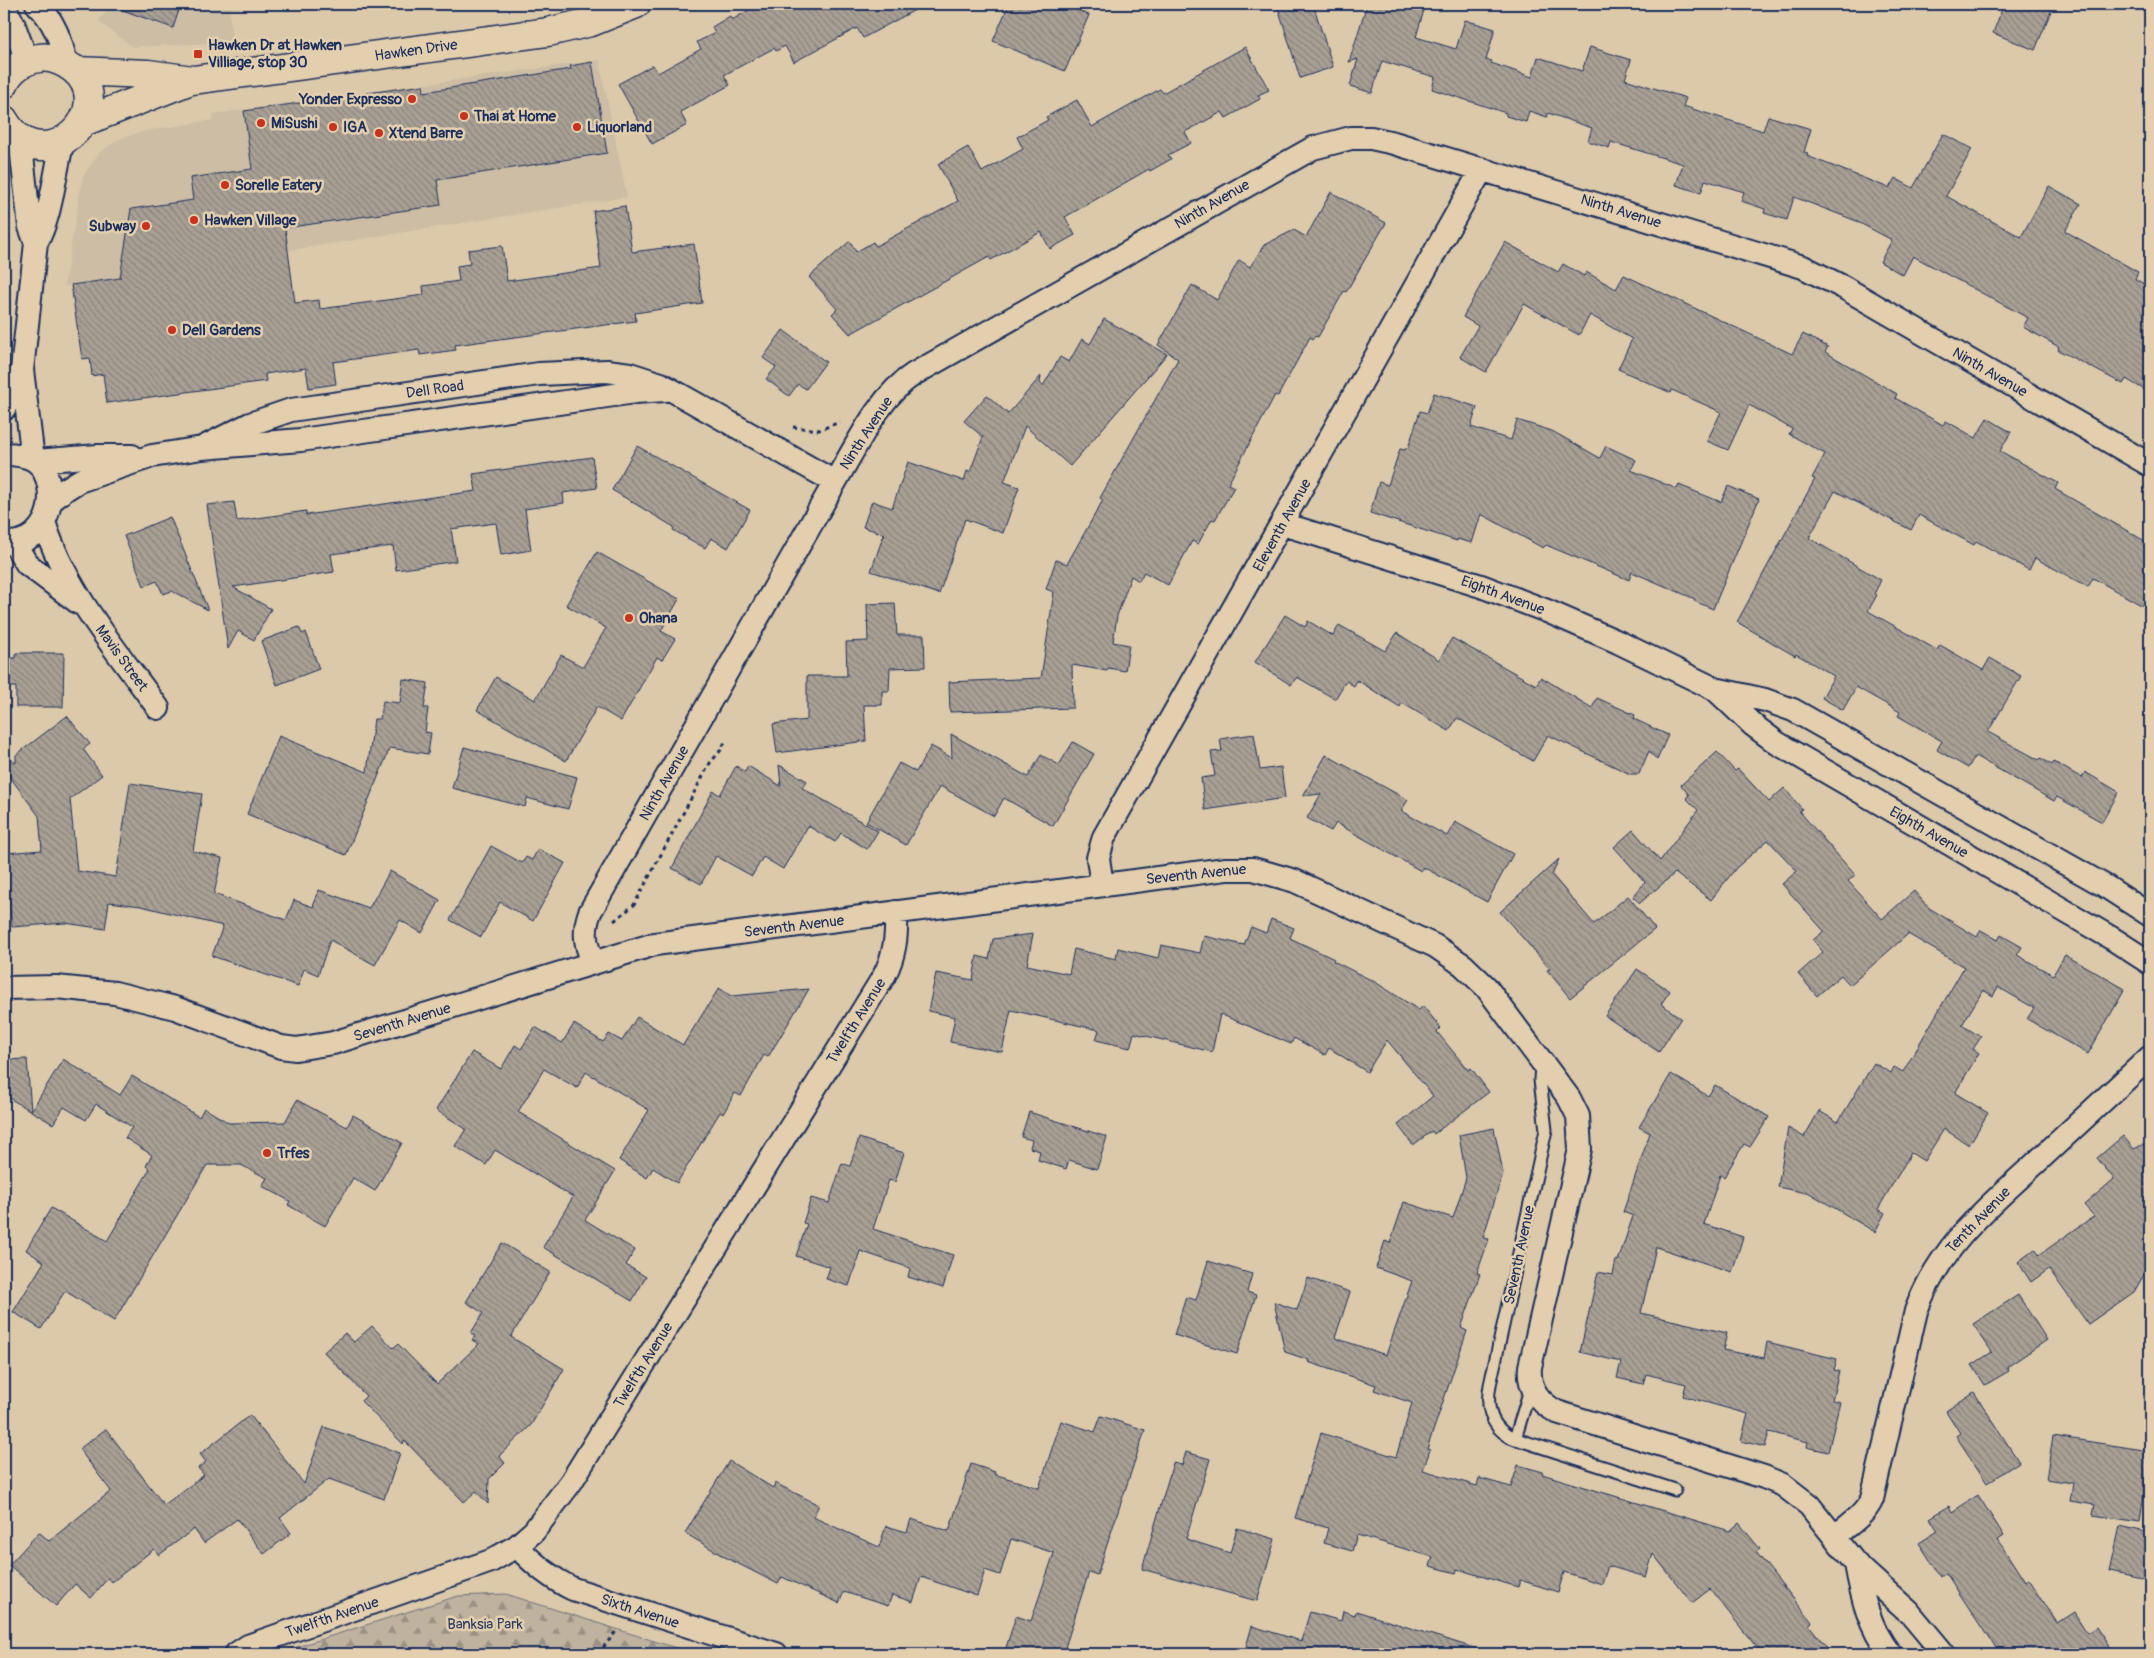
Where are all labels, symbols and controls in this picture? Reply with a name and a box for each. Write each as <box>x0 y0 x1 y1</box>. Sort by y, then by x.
street label: Hawken Drive <box>373 35 459 66</box>
place label: Hawken Dr at Hawken Villiage, stop 30 <box>208 36 342 72</box>
marker: Hawken Dr at Hawken Villiage, stop 30 <box>192 48 204 60</box>
place label: Yonder Expresso <box>298 90 402 109</box>
marker: Yonder Expresso <box>406 93 418 105</box>
place label: Thai at Home <box>473 107 557 126</box>
marker: Thai at Home <box>458 110 470 122</box>
place label: MiSushi <box>271 114 318 133</box>
marker: MiSushi <box>255 117 267 129</box>
place label: IGA <box>343 118 367 137</box>
place label: Liquorland <box>587 118 652 137</box>
marker: IGA <box>327 121 339 133</box>
marker: Liquorland <box>571 121 583 133</box>
place label: Xtend Barre <box>389 124 464 143</box>
marker: Xtend Barre <box>373 127 385 139</box>
street label: Ninth Avenue <box>1171 175 1254 234</box>
place label: Sorelle Eatery <box>235 176 322 195</box>
marker: Sorelle Eatery <box>219 179 231 191</box>
street label: Ninth Avenue <box>1578 190 1664 233</box>
place label: Hawken Village <box>204 211 297 230</box>
marker: Hawken Village <box>188 214 200 226</box>
place label: Subway <box>89 217 137 236</box>
marker: Subway <box>140 220 152 232</box>
place label: Dell Gardens <box>182 321 261 340</box>
marker: Dell Gardens <box>166 324 178 336</box>
street label: Ninth Avenue <box>1949 343 2031 402</box>
street label: Dell Road <box>405 376 465 403</box>
street label: Ninth Avenue <box>836 393 897 473</box>
street label: Eleventh Avenue <box>1249 475 1316 575</box>
street label: Eighth Avenue <box>1458 572 1548 620</box>
place label: Ohana <box>639 609 678 628</box>
marker: Ohana <box>623 612 635 624</box>
street label: Mavis Street <box>91 621 153 696</box>
street label: Ninth Avenue <box>635 742 694 824</box>
street label: Eighth Avenue <box>1886 802 1972 863</box>
street label: Seventh Avenue <box>1145 860 1248 889</box>
street label: Seventh Avenue <box>743 911 846 942</box>
street label: Twelfth Avenue <box>823 974 891 1068</box>
street label: Seventh Avenue <box>351 998 454 1046</box>
place label: Trfes <box>276 1144 310 1163</box>
marker: Trfes <box>261 1147 273 1159</box>
street label: Tenth Avenue <box>1942 1183 2015 1258</box>
street label: Seventh Avenue <box>1500 1203 1539 1306</box>
street label: Twelfth Avenue <box>610 1318 678 1412</box>
street label: Sixth Avenue <box>598 1590 682 1633</box>
street label: Twelfth Avenue <box>283 1592 382 1642</box>
park label: Banksia Park <box>447 1615 524 1634</box>

